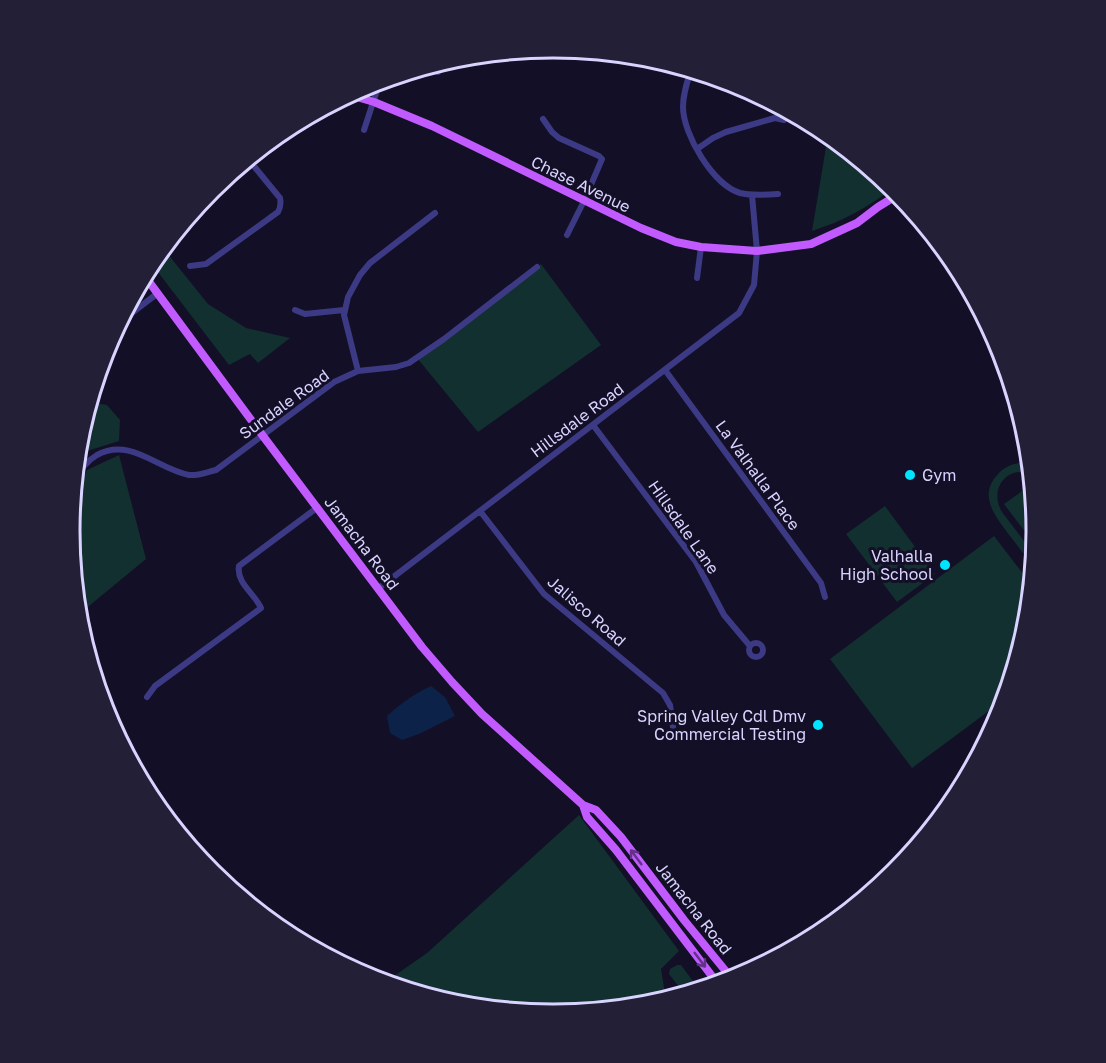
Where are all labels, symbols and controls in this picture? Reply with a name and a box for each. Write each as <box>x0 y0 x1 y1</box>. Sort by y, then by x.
street label: Chase Avenue <box>528 151 634 217</box>
street label: Sundale Road <box>235 365 333 443</box>
street label: Hillsdale Road <box>526 378 628 462</box>
street label: La Valhalla Place <box>711 416 805 534</box>
place label: Gym <box>922 465 956 485</box>
marker: Gym <box>903 468 917 482</box>
street label: Hillsdale Lane <box>644 476 724 578</box>
street label: Jamacha Road <box>320 492 404 594</box>
place label: Valhalla High School <box>840 546 933 584</box>
marker: Valhalla High School <box>938 558 952 572</box>
street label: Jalisco Road <box>544 572 630 650</box>
place label: Spring Valley Cdl Dmv Commercial Testing <box>637 706 806 744</box>
marker: Spring Valley Cdl Dmv Commercial Testing <box>811 718 825 732</box>
one-way arrow <box>630 849 643 865</box>
street label: Jamacha Road <box>652 858 736 958</box>
one-way arrow <box>694 952 707 968</box>

